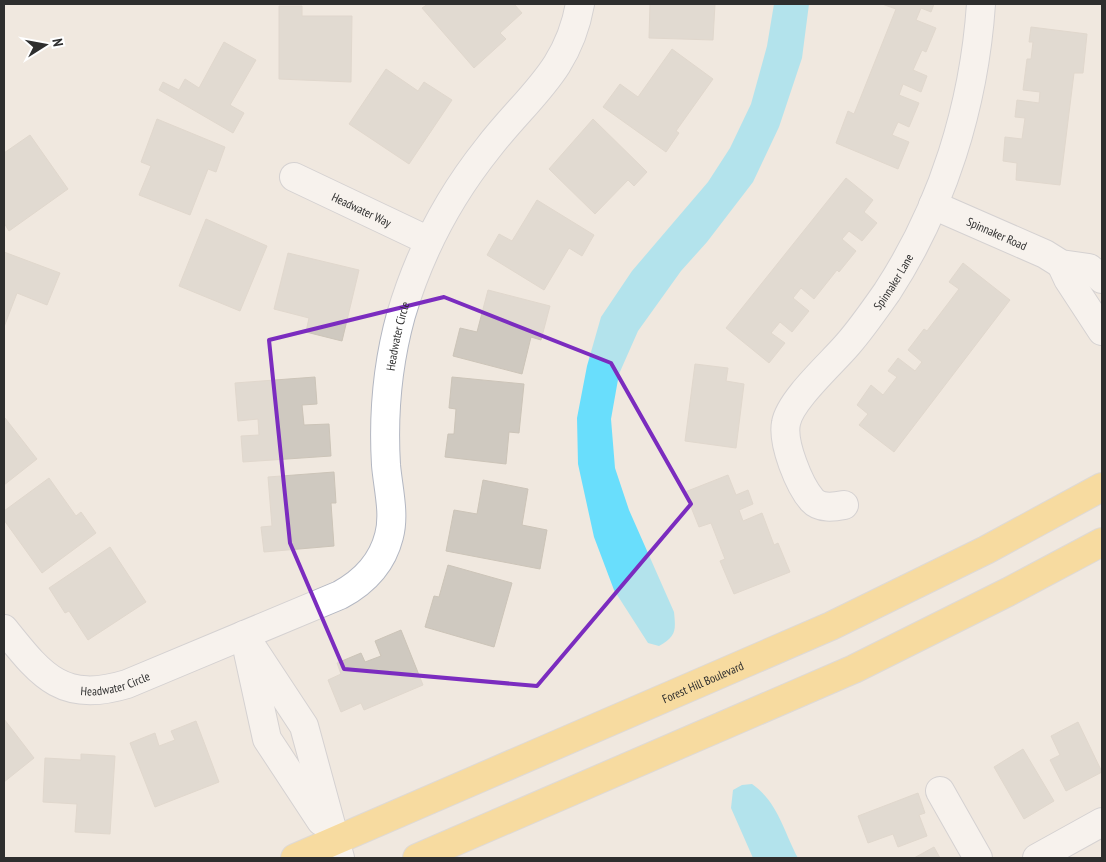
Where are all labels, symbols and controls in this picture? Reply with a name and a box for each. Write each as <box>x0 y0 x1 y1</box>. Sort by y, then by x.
north arrow <box>20 20 70 70</box>
text: N <box>48 37 67 48</box>
street label: Headwater Way <box>330 189 394 230</box>
street label: Spinnaker Road <box>965 213 1030 253</box>
street label: Spinnaker Lane <box>870 251 916 312</box>
street label: Headwater Circle <box>382 299 412 372</box>
street label: Forest Hill Boulevard <box>660 657 745 706</box>
street label: Headwater Circle <box>80 668 152 698</box>

